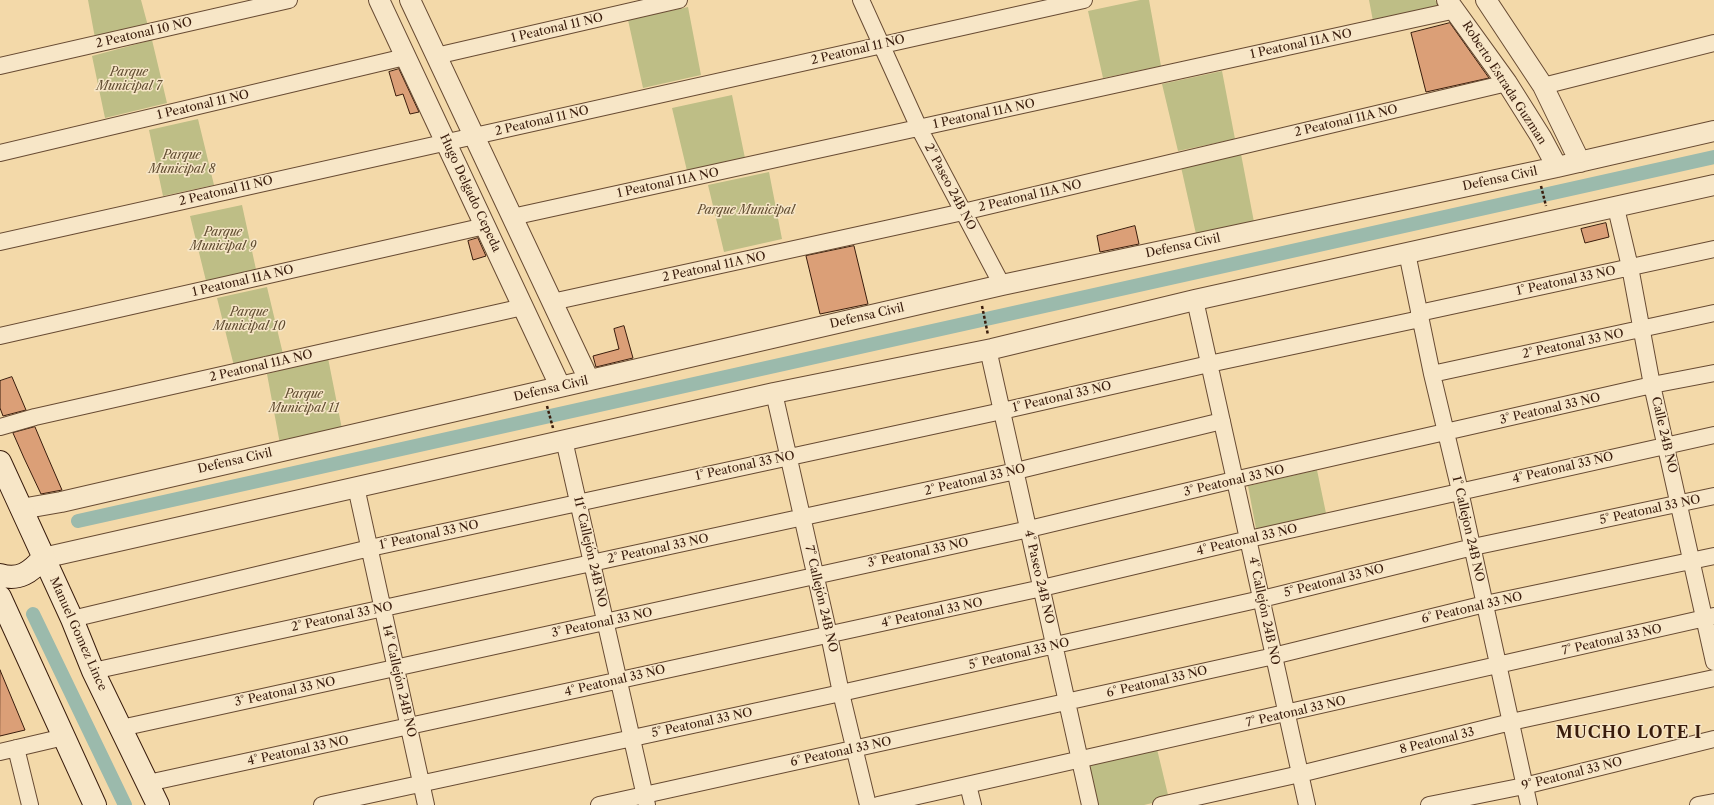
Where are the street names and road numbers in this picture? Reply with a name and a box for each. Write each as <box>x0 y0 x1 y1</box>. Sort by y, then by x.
street label: 1 Peatonal 11 NO <box>509 10 605 46</box>
street label: 2 Peatonal 10 NO <box>94 15 194 51</box>
street label: Roberto Estrada Guzman <box>1459 19 1549 147</box>
street label: 1 Peatonal 11A NO <box>1249 26 1353 62</box>
street label: 2 Peatonal 11 NO <box>810 32 906 68</box>
street label: 1 Peatonal 11 NO <box>155 87 251 123</box>
street label: 1 Peatonal 11A NO <box>932 96 1036 132</box>
street label: 2 Peatonal 11A NO <box>1293 102 1399 140</box>
street label: 2 Peatonal 11 NO <box>494 103 590 139</box>
street label: Hugo Delgado Cepeda <box>436 132 504 254</box>
street label: 2° Paseo 24B NO <box>921 141 979 233</box>
street label: Defensa Civil <box>1461 164 1539 194</box>
street label: 1 Peatonal 11A NO <box>616 165 720 201</box>
street label: 2 Peatonal 11 NO <box>178 173 274 209</box>
street label: 2 Peatonal 11A NO <box>977 177 1083 215</box>
street label: Defensa Civil <box>1144 231 1222 261</box>
street label: 2 Peatonal 11A NO <box>661 249 767 285</box>
street label: 1 Peatonal 11A NO <box>191 262 295 300</box>
street label: 1° Peatonal 33 NO <box>1515 263 1617 299</box>
street label: Defensa Civil <box>828 300 906 332</box>
street label: 2° Peatonal 33 NO <box>1521 326 1625 362</box>
street label: 2 Peatonal 11A NO <box>208 347 314 385</box>
street label: Defensa Civil <box>512 373 590 405</box>
street label: 1° Peatonal 33 NO <box>1011 379 1113 415</box>
street label: 3° Peatonal 33 NO <box>1498 390 1602 428</box>
street label: Calle 24B NO <box>1648 395 1680 475</box>
street label: Defensa Civil <box>196 445 274 477</box>
street label: 1° Peatonal 33 NO <box>694 448 796 484</box>
street label: 4° Peatonal 33 NO <box>1511 449 1615 487</box>
street label: 2° Peatonal 33 NO <box>923 461 1027 499</box>
street label: 3° Peatonal 33 NO <box>1182 462 1286 500</box>
street label: 1° Callejon 24B NO <box>1449 475 1487 583</box>
street label: 5° Peatonal 33 NO <box>1598 492 1702 528</box>
street label: 11° Callejón 24B NO <box>570 495 610 609</box>
street label: 1° Peatonal 33 NO <box>378 517 480 553</box>
street label: 4° Peatonal 33 NO <box>1195 521 1299 559</box>
street label: 4° Paseo 24B NO <box>1021 529 1057 625</box>
street label: 2° Peatonal 33 NO <box>606 531 710 567</box>
street label: 3° Peatonal 33 NO <box>866 535 970 571</box>
street label: 7° Callejón 24B NO <box>802 544 840 654</box>
street label: 4° Callejón 24B NO <box>1246 556 1282 666</box>
street label: 5° Peatonal 33 NO <box>1282 562 1386 600</box>
street label: Manuel Gomez Lince <box>46 575 110 693</box>
street label: 6° Peatonal 33 NO <box>1420 589 1524 627</box>
street label: 4° Peatonal 33 NO <box>880 595 984 631</box>
street label: 2° Peatonal 33 NO <box>290 599 394 635</box>
street label: 3° Peatonal 33 NO <box>550 605 654 641</box>
street label: 7° Peatonal 33 NO <box>1561 621 1663 659</box>
street label: 14° Callejón 24B NO <box>379 623 419 739</box>
street label: 5° Peatonal 33 NO <box>967 635 1071 673</box>
street label: 4° Peatonal 33 NO <box>563 662 667 700</box>
street label: 6° Peatonal 33 NO <box>1105 663 1209 701</box>
street label: 3° Peatonal 33 NO <box>233 674 337 710</box>
street label: 7° Peatonal 33 NO <box>1245 693 1347 731</box>
street label: 5° Peatonal 33 NO <box>650 705 754 741</box>
street label: 8 Peatonal 33 <box>1398 725 1476 757</box>
street label: 4° Peatonal 33 NO <box>246 733 350 769</box>
street label: 6° Peatonal 33 NO <box>789 734 893 770</box>
street label: 9° Peatonal 33 NO <box>1520 755 1624 793</box>

